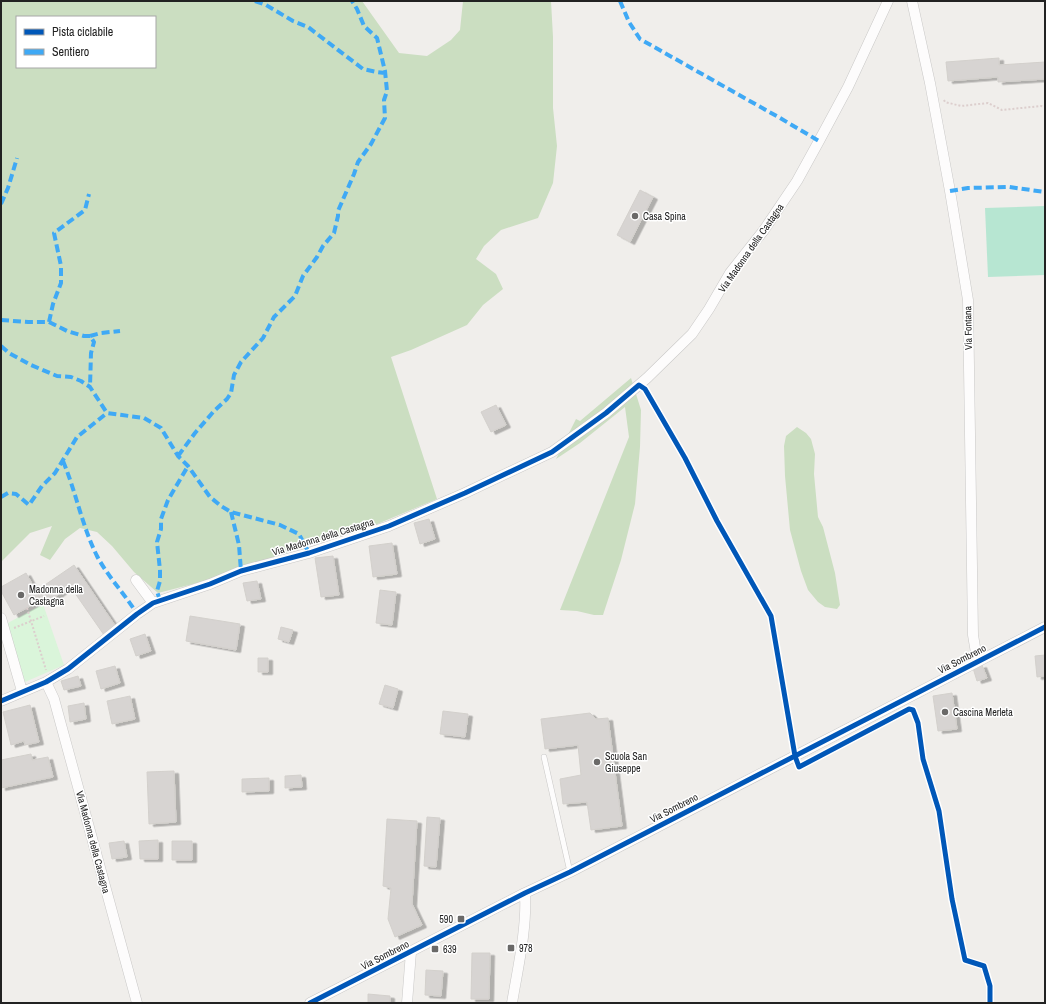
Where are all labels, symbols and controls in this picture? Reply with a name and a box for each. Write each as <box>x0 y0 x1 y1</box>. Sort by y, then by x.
legend <box>16 16 156 68</box>
text: Pista ciclabile <box>52 24 113 40</box>
text: Sentiero <box>52 44 89 60</box>
street label: Via Madonna della Castagna <box>715 201 787 295</box>
place label: Casa Spina <box>643 210 686 223</box>
marker: Casa Spina <box>630 211 640 221</box>
street label: Via Fontana <box>961 305 975 350</box>
street label: Via Madonna della Castagna <box>271 515 376 559</box>
place label: Madonna della Castagna <box>29 583 83 608</box>
marker: Madonna della Castagna <box>16 590 26 600</box>
street label: Via Sombreno <box>936 641 989 677</box>
place label: Cascina Merleta <box>953 706 1013 719</box>
marker: Cascina Merleta <box>940 707 950 717</box>
place label: Scuola San Giuseppe <box>605 750 647 775</box>
marker: Scuola San Giuseppe <box>592 757 602 767</box>
street label: Via Madonna della Castagna <box>73 789 113 895</box>
street label: Via Sombreno <box>648 790 701 826</box>
place label: 590 <box>439 913 453 926</box>
marker: 590 <box>456 914 466 924</box>
street label: Via Sombreno <box>359 937 412 973</box>
place label: 978 <box>519 942 533 955</box>
place label: 639 <box>443 943 457 956</box>
marker: 978 <box>506 943 516 953</box>
marker: 639 <box>430 944 440 954</box>

